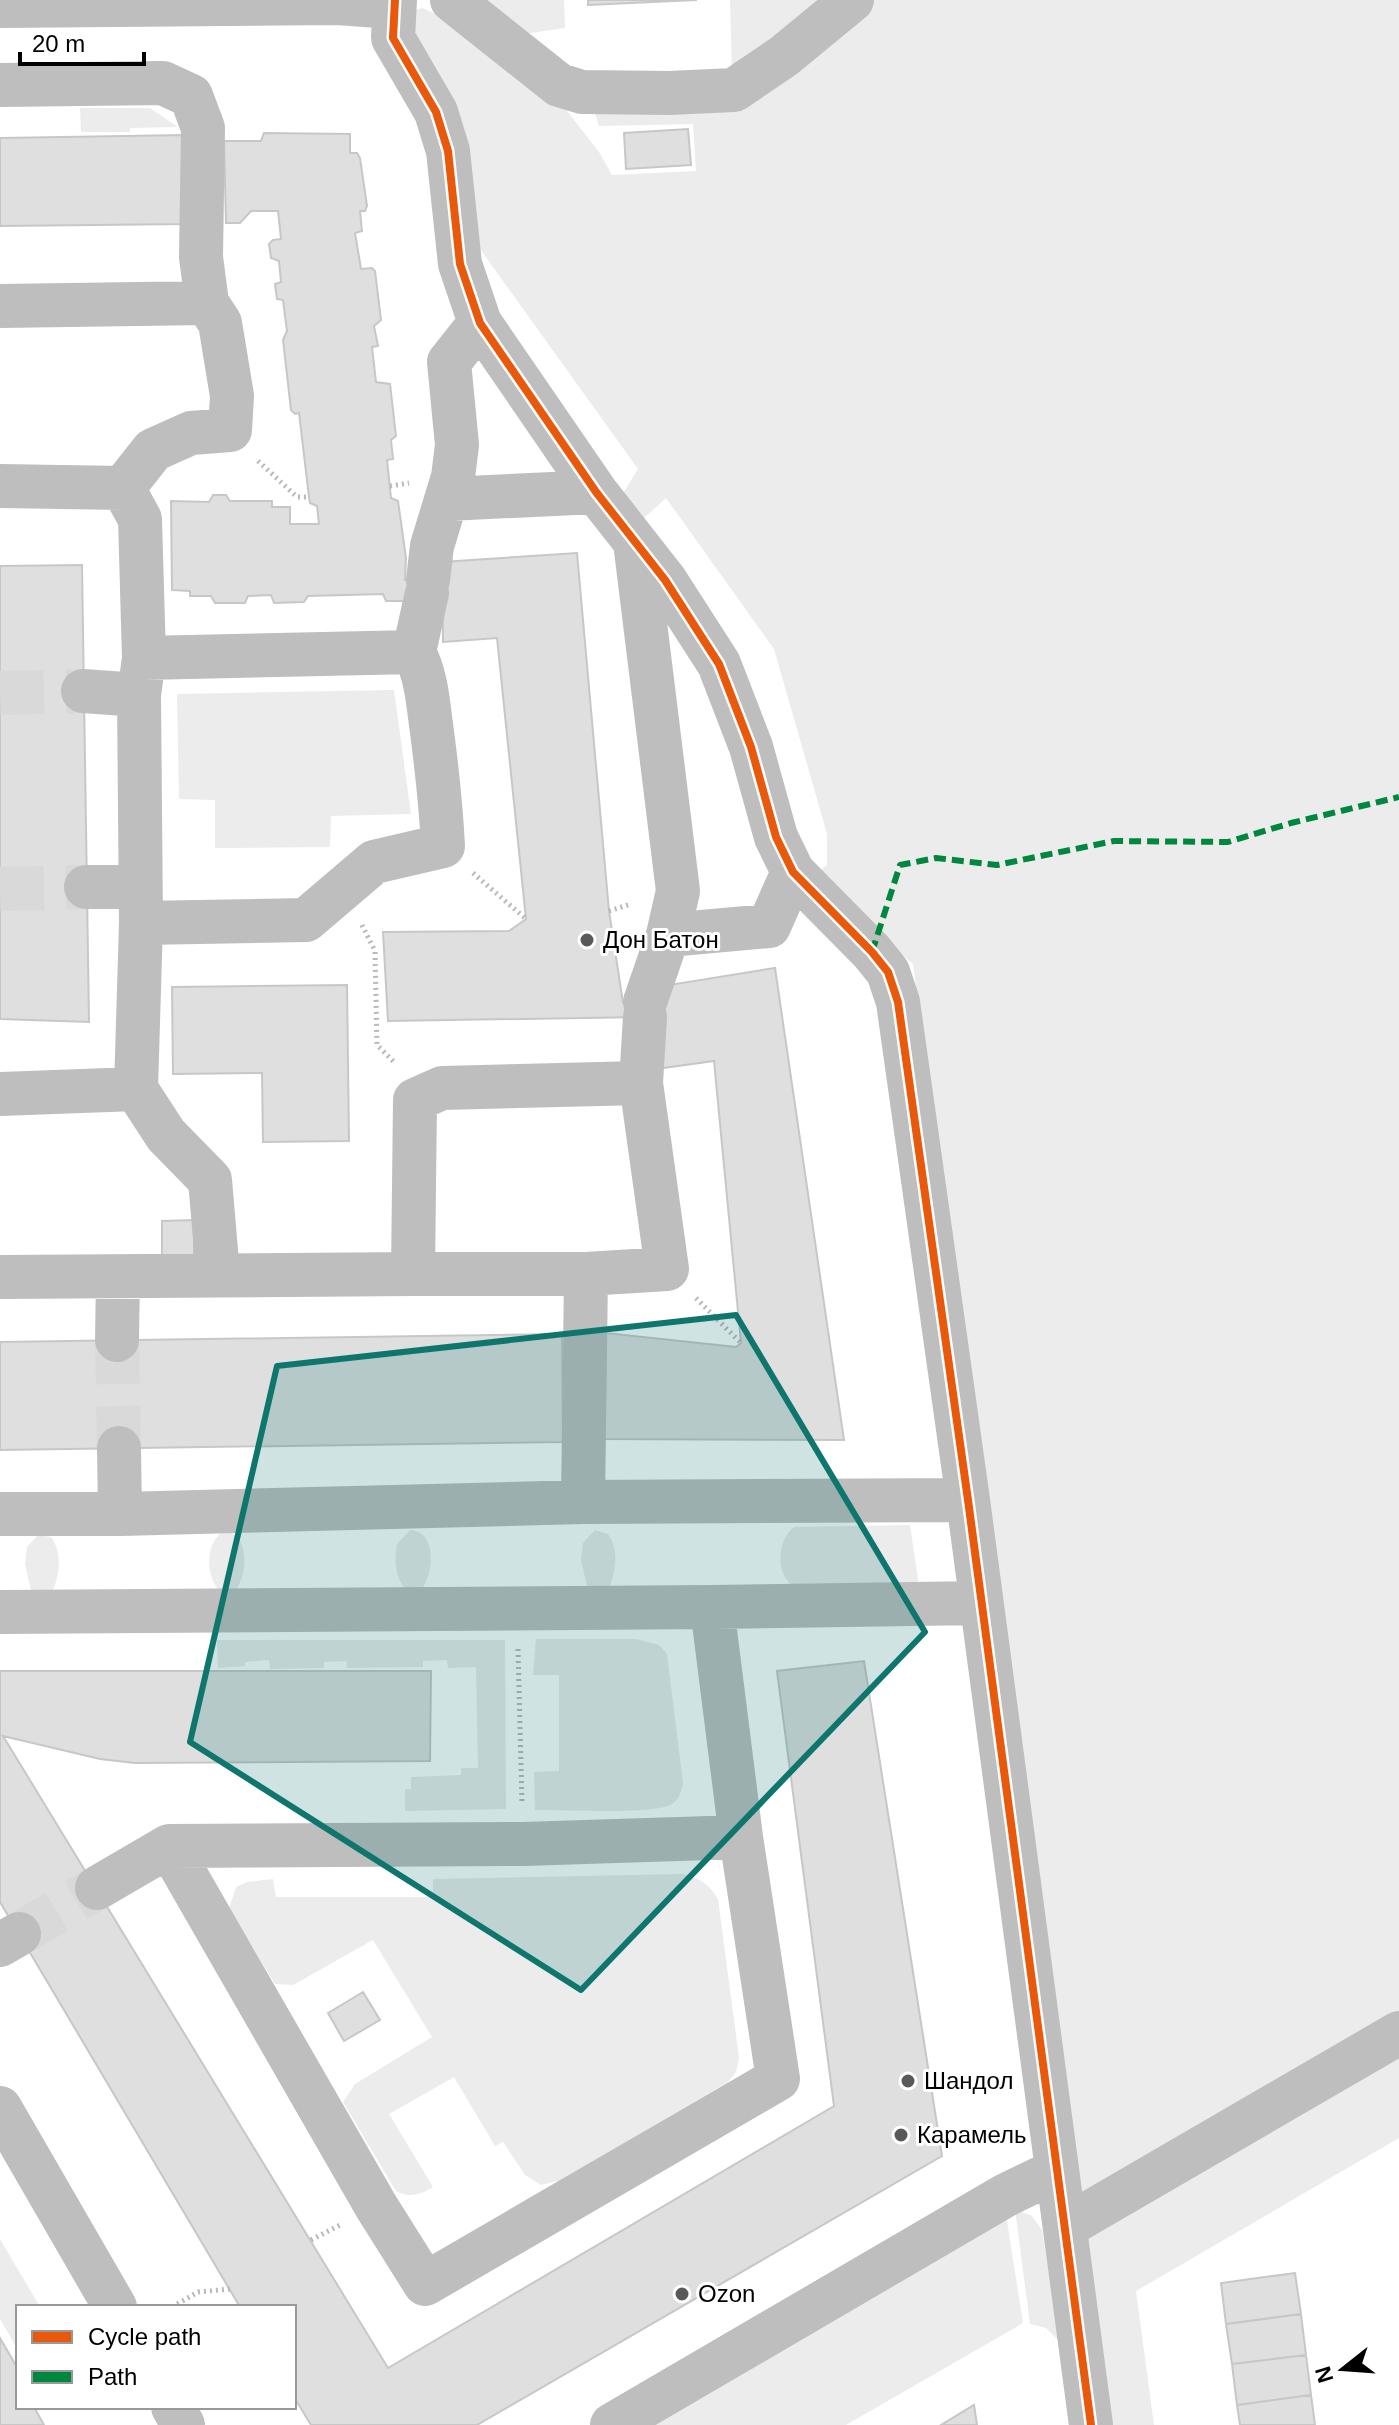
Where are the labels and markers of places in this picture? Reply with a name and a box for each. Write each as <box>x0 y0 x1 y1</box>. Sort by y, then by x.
place label: Дон Батон <box>603 926 719 953</box>
marker: Дон Батон <box>578 931 596 949</box>
place label: Шандол <box>924 2067 1013 2094</box>
marker: Шандол <box>899 2072 917 2090</box>
place label: Карамель <box>917 2121 1027 2148</box>
marker: Карамель <box>892 2126 910 2144</box>
place label: Ozon <box>698 2280 755 2307</box>
marker: Ozon <box>673 2285 691 2303</box>

